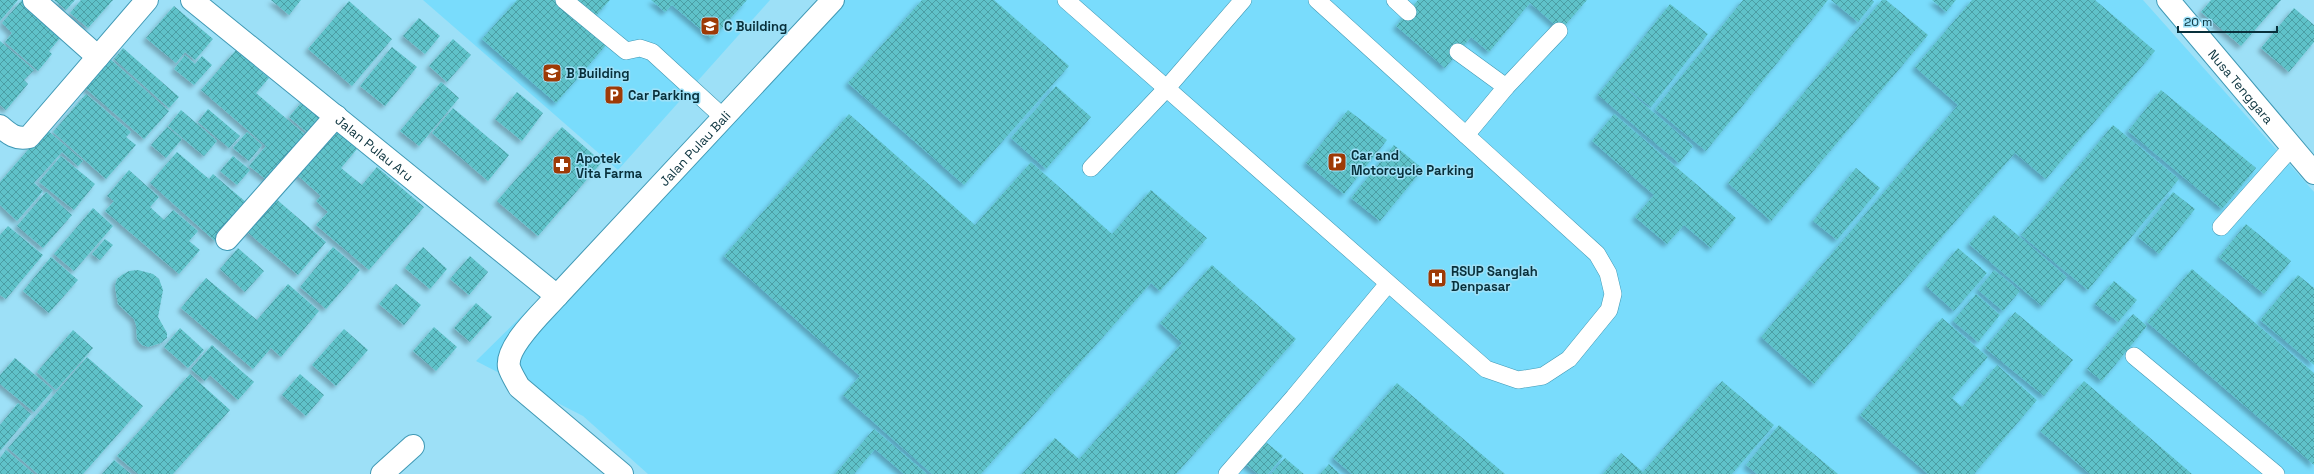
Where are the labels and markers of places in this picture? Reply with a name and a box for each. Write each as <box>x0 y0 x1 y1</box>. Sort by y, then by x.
school or university icon: C Building <box>699 15 721 37</box>
place label: C Building <box>724 18 787 35</box>
school or university icon: B Building <box>541 62 563 84</box>
place label: B Building <box>566 65 630 82</box>
parking icon: Car Parking <box>603 84 625 106</box>
place label: Car Parking <box>628 87 700 104</box>
place label: Car and Motorcycle Parking <box>1351 147 1474 179</box>
place label: Apotek Vita Farma <box>576 150 643 182</box>
parking icon: Car and Motorcycle Parking <box>1326 151 1348 173</box>
pharmacy icon: Apotek Vita Farma <box>551 154 573 176</box>
place label: RSUP Sanglah Denpasar <box>1451 263 1538 295</box>
hospital icon: RSUP Sanglah Denpasar <box>1426 267 1448 289</box>

